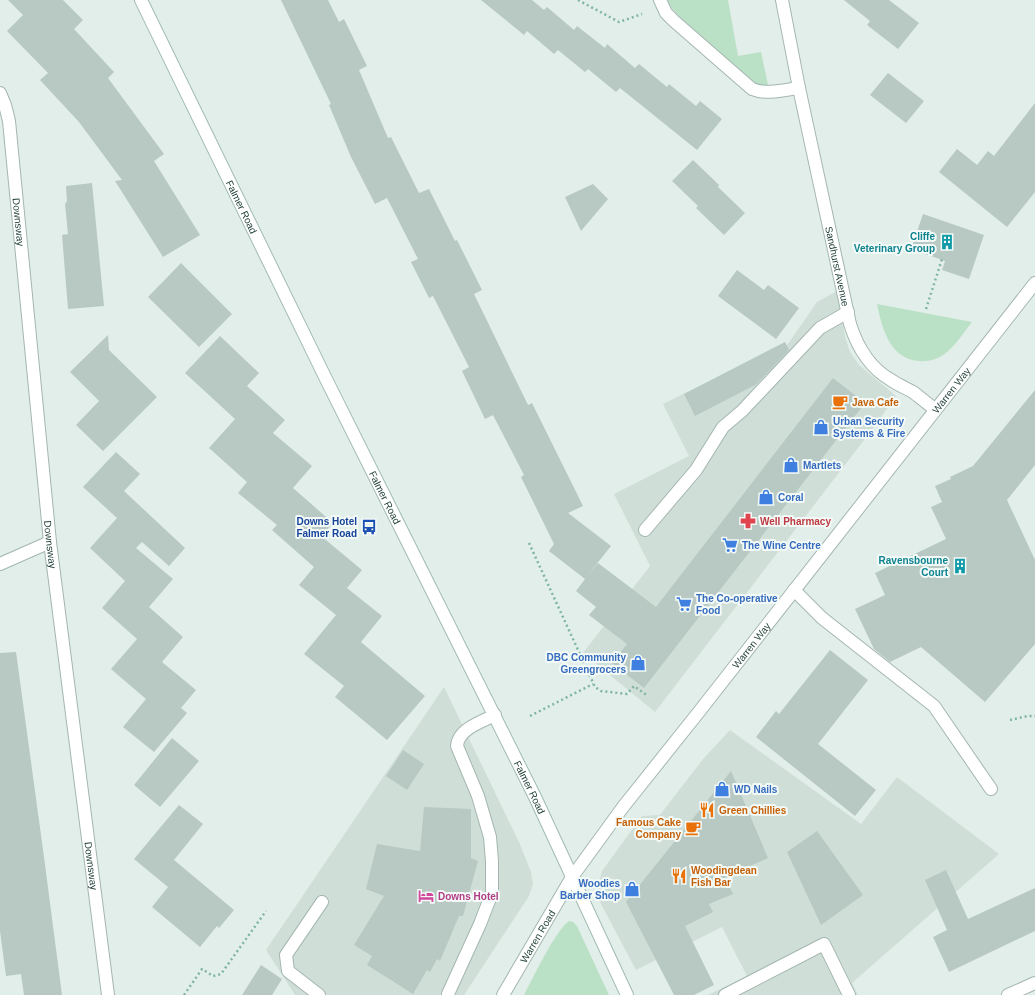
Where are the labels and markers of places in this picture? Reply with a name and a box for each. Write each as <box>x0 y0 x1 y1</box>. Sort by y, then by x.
place label: Cliffe Veterinary Group <box>854 231 935 254</box>
building icon: Cliffe Veterinary Group <box>938 233 956 251</box>
cafe icon: Java Cafe <box>831 393 849 411</box>
place label: Java Cafe <box>852 397 899 408</box>
place label: Urban Security Systems & Fire <box>833 416 906 439</box>
shop icon: Urban Security Systems & Fire <box>812 418 830 436</box>
shop icon: Martlets <box>782 456 800 474</box>
place label: Martlets <box>803 460 842 471</box>
shop icon: Coral <box>757 488 775 506</box>
place label: Coral <box>778 492 804 503</box>
pharmacy icon: Well Pharmacy <box>739 512 757 530</box>
place label: Downs Hotel Falmer Road <box>296 516 357 539</box>
place label: Well Pharmacy <box>760 516 831 527</box>
bus stop icon: Downs Hotel Falmer Road <box>360 518 378 536</box>
supermarket icon: The Wine Centre <box>721 536 739 554</box>
place label: The Wine Centre <box>742 540 821 551</box>
place label: Ravensbourne Court <box>879 555 949 578</box>
building icon: Ravensbourne Court <box>951 557 969 575</box>
place label: The Co-operative Food <box>696 593 778 616</box>
supermarket icon: The Co-operative Food <box>675 595 693 613</box>
place label: DBC Community Greengrocers <box>547 652 626 675</box>
shop icon: DBC Community Greengrocers <box>629 654 647 672</box>
shop icon: WD Nails <box>713 780 731 798</box>
place label: WD Nails <box>734 784 778 795</box>
restaurant icon: Green Chillies <box>698 801 716 819</box>
place label: Green Chillies <box>719 805 787 816</box>
place label: Famous Cake Company <box>616 817 681 840</box>
cafe icon: Famous Cake Company <box>684 819 702 837</box>
place label: Woodingdean Fish Bar <box>691 865 757 888</box>
restaurant icon: Woodingdean Fish Bar <box>670 867 688 885</box>
place label: Woodies Barber Shop <box>560 878 620 901</box>
shop icon: Woodies Barber Shop <box>623 880 641 898</box>
hotel icon: Downs Hotel <box>417 887 435 905</box>
place label: Downs Hotel <box>438 891 499 902</box>

